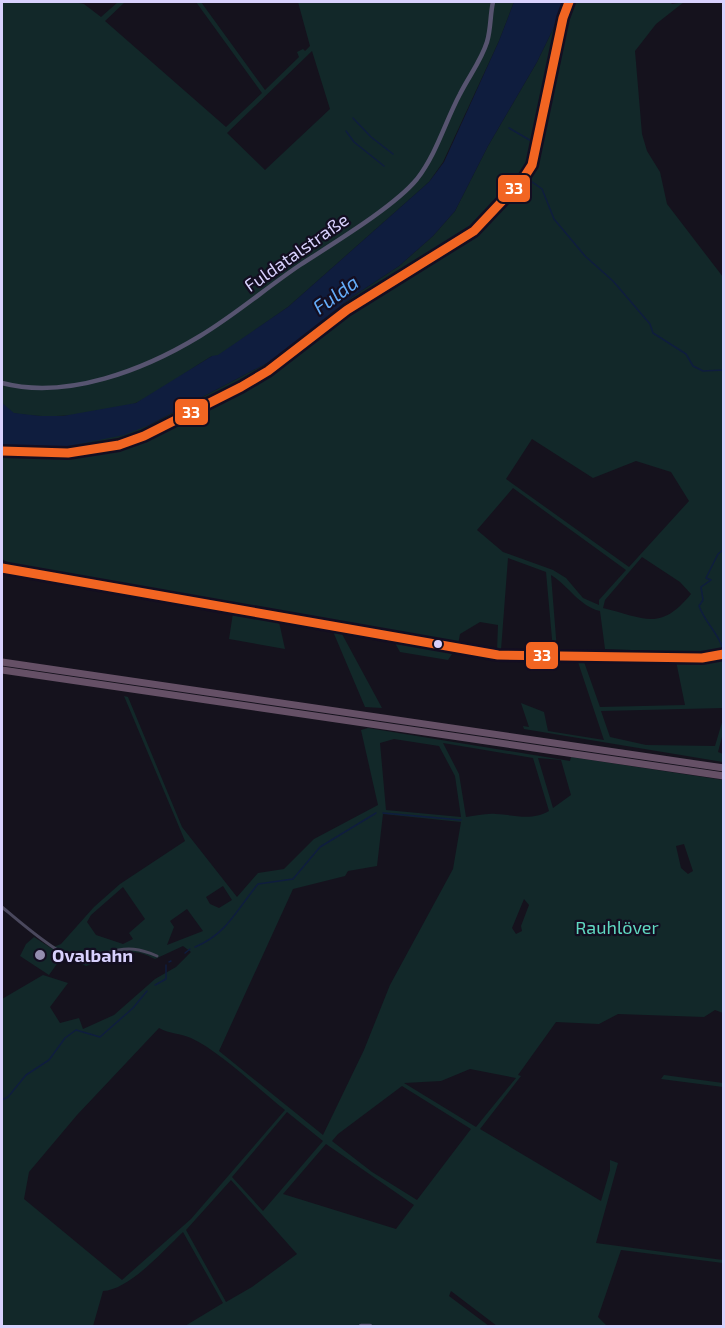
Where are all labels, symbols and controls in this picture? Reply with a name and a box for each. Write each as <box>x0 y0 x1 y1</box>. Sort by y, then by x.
line badge: 33 <box>497 174 531 203</box>
text: 33 <box>505 178 523 197</box>
street label: Fuldatalstraße <box>240 208 352 296</box>
water label: Fulda <box>307 269 363 319</box>
line badge: 33 <box>174 398 209 426</box>
text: 33 <box>182 402 200 421</box>
unlabelled marker <box>432 638 444 650</box>
line badge: 33 <box>525 641 559 670</box>
text: 33 <box>533 645 551 664</box>
park label: Rauhlöver <box>575 916 659 938</box>
place label: Ovalbahn <box>52 944 133 966</box>
marker: Ovalbahn <box>33 948 47 962</box>

